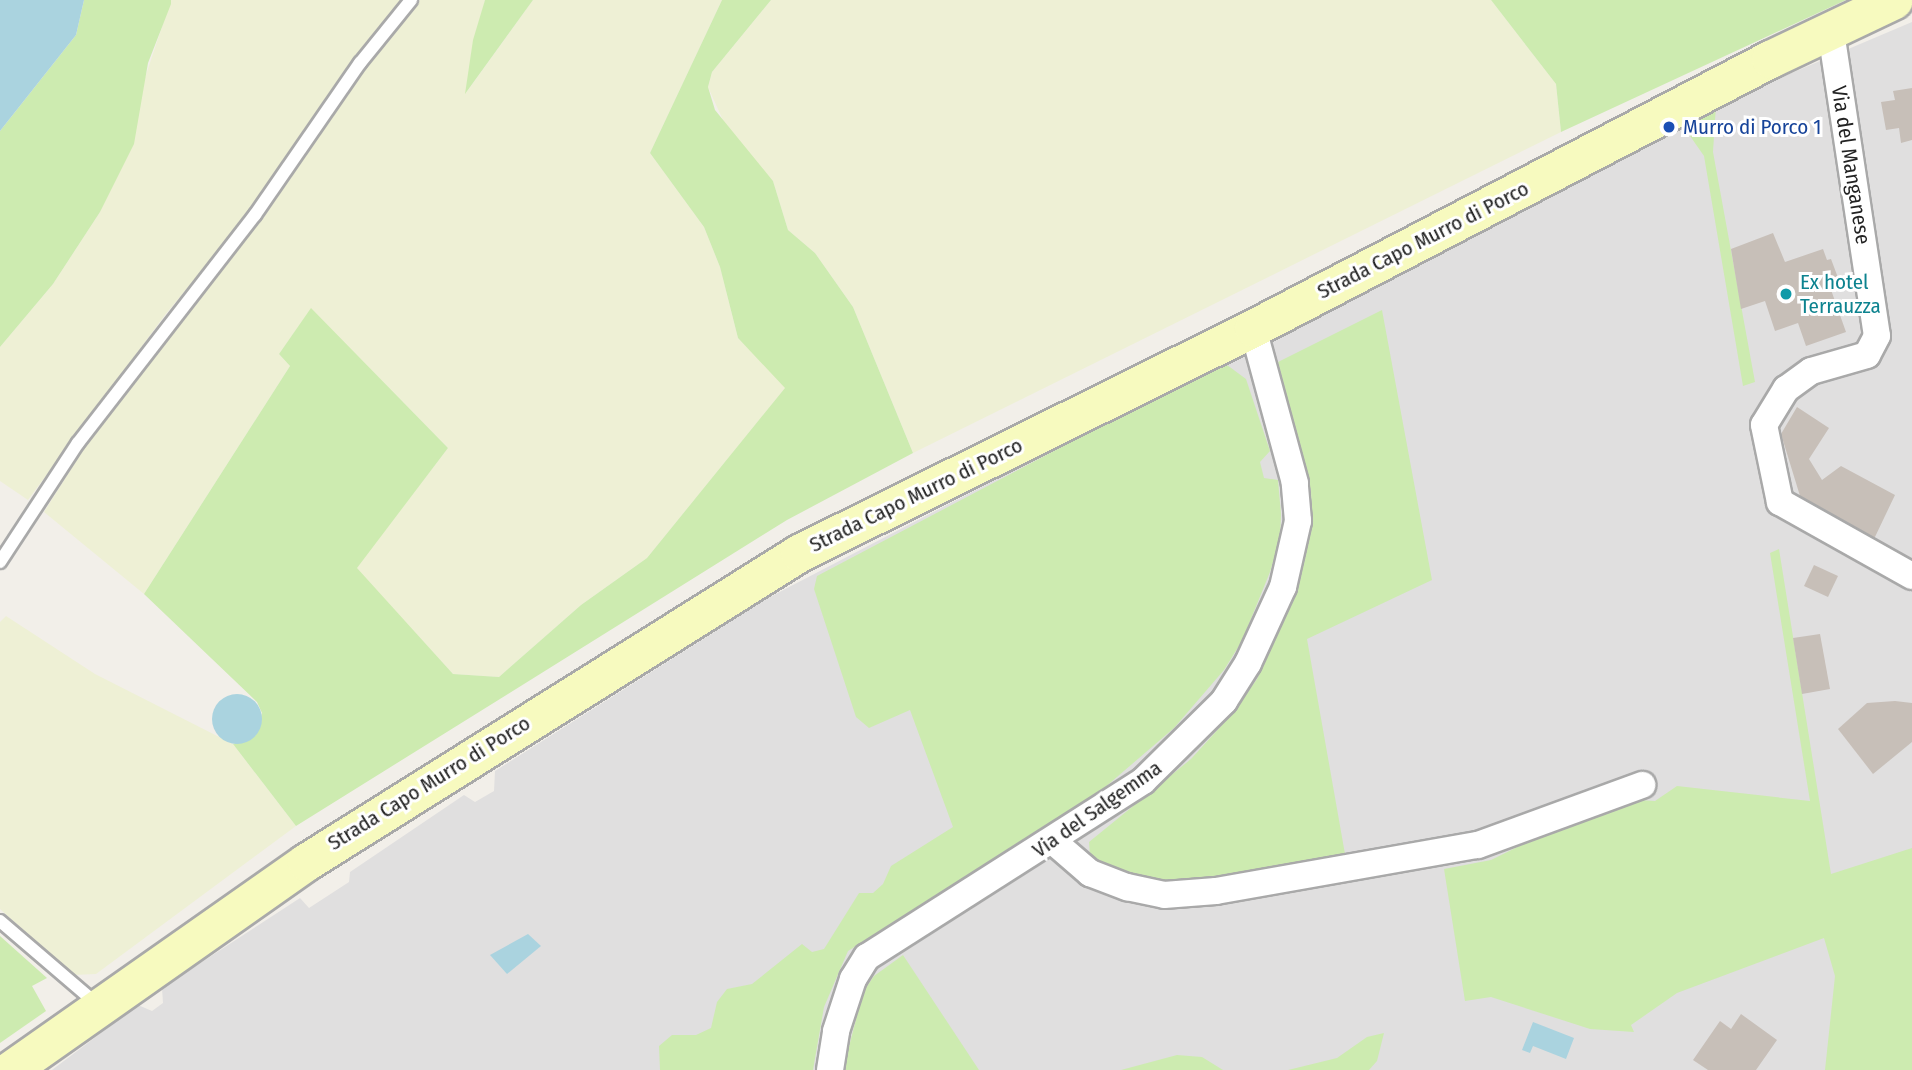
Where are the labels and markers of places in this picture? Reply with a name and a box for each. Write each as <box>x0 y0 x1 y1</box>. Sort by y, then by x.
place label: Murro di Porco 1 <box>1683 114 1821 140</box>
marker: Murro di Porco 1 <box>1661 119 1677 135</box>
place label: Ex hotel Terrauzza <box>1800 269 1881 319</box>
marker: Ex hotel Terrauzza <box>1778 286 1794 302</box>

